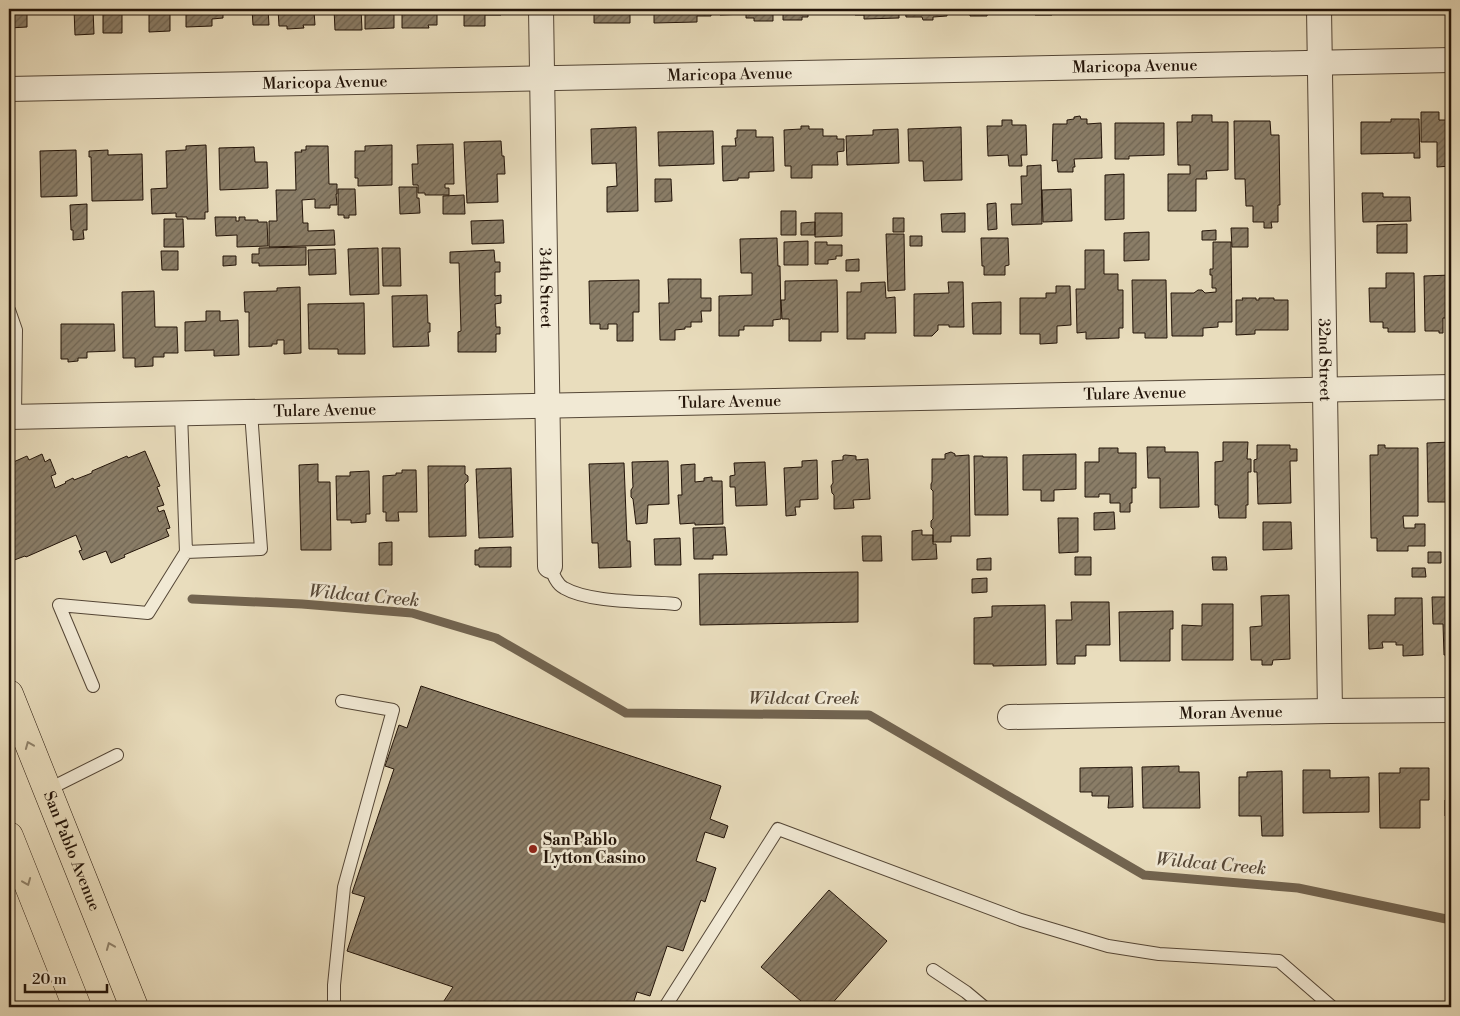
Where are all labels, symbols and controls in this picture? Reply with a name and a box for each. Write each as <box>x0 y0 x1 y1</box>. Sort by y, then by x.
street label: Maricopa Avenue <box>1072 55 1198 78</box>
street label: Maricopa Avenue <box>667 63 793 86</box>
street label: Maricopa Avenue <box>262 71 388 94</box>
street label: 34th Street <box>535 247 556 329</box>
street label: 32nd Street <box>1314 318 1335 402</box>
street label: Tulare Avenue <box>1083 383 1186 405</box>
street label: Tulare Avenue <box>678 391 781 413</box>
street label: Tulare Avenue <box>273 399 377 421</box>
water label: Wildcat Creek <box>308 580 420 612</box>
water label: Wildcat Creek <box>749 687 859 710</box>
street label: Moran Avenue <box>1179 702 1283 724</box>
one-way arrow <box>25 741 36 750</box>
street label: San Pablo Avenue <box>39 788 105 914</box>
place label: San Pablo Lytton Casino <box>543 830 646 868</box>
marker: San Pablo Lytton Casino <box>527 843 539 855</box>
water label: Wildcat Creek <box>1155 848 1267 880</box>
one-way arrow <box>21 877 31 886</box>
one-way arrow <box>106 942 116 951</box>
scale bar <box>25 961 108 993</box>
text: 20 m <box>32 970 67 989</box>

